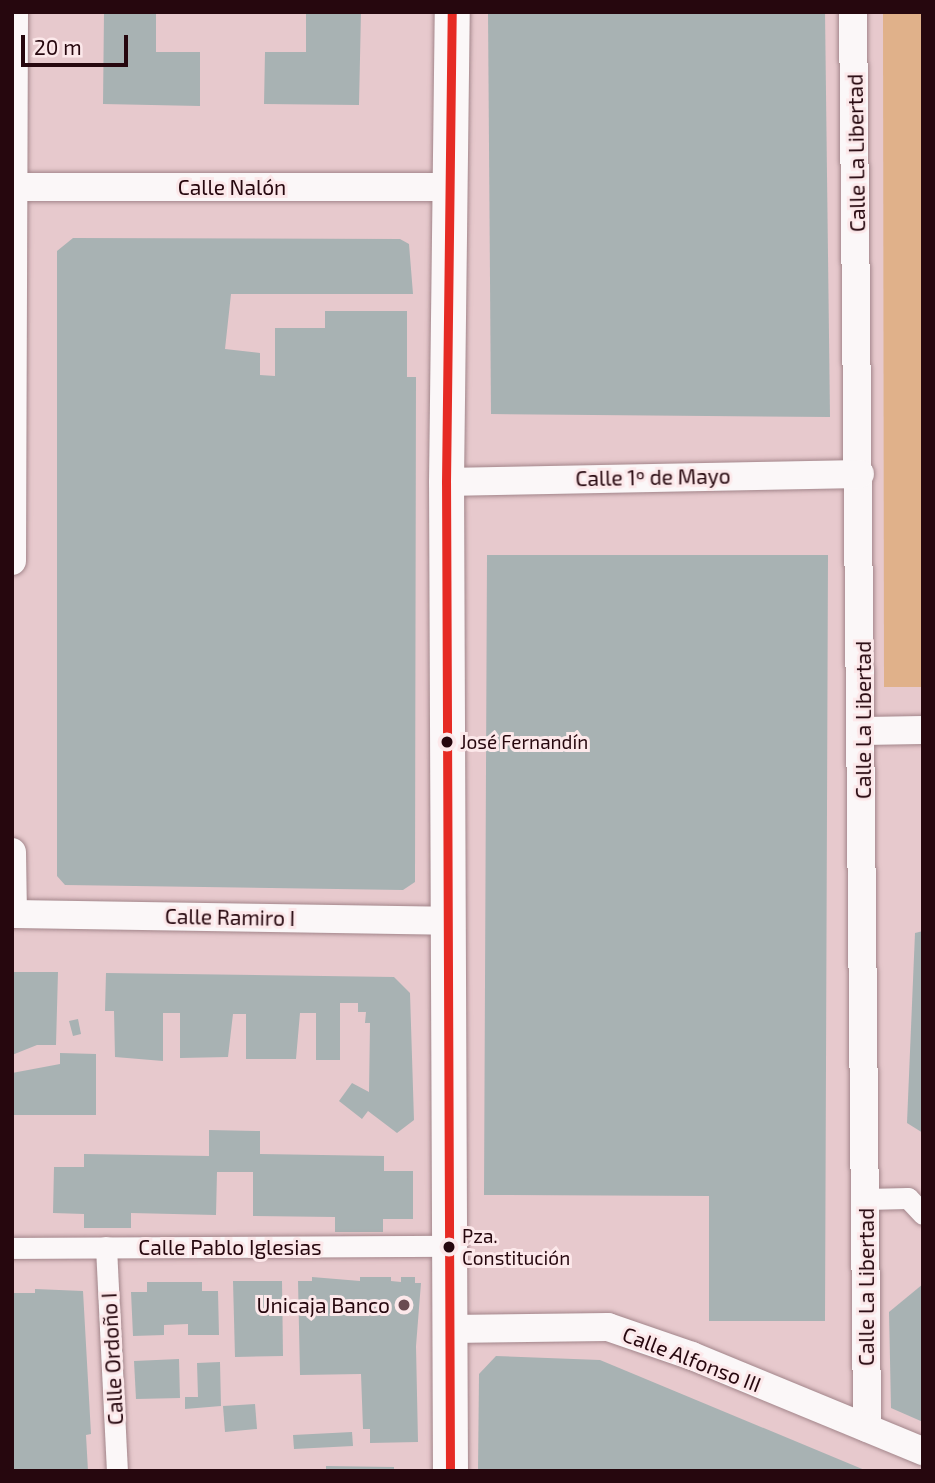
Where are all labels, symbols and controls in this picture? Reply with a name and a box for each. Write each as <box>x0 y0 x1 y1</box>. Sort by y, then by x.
scale bar <box>24 21 131 65</box>
text: 20 m <box>34 34 82 59</box>
street label: Calle La Libertad <box>842 74 870 232</box>
street label: Calle Nalón <box>178 174 286 200</box>
street label: Calle 1º de Mayo <box>575 463 731 491</box>
street label: Calle La Libertad <box>850 641 876 799</box>
place label: José Fernandín <box>460 731 588 753</box>
marker: José Fernandín <box>440 735 454 749</box>
street label: Calle Ramiro I <box>165 903 295 931</box>
street label: Calle La Libertad <box>853 1208 879 1366</box>
place label: Pza. Constitución <box>462 1225 570 1269</box>
street label: Calle Pablo Iglesias <box>138 1234 322 1260</box>
marker: Pza. Constitución <box>442 1240 456 1254</box>
street label: Calle Ordoño I <box>96 1292 128 1426</box>
place label: Unicaja Banco <box>257 1292 390 1318</box>
marker: Unicaja Banco <box>396 1297 412 1313</box>
street label: Calle Alfonso III <box>619 1321 765 1397</box>

